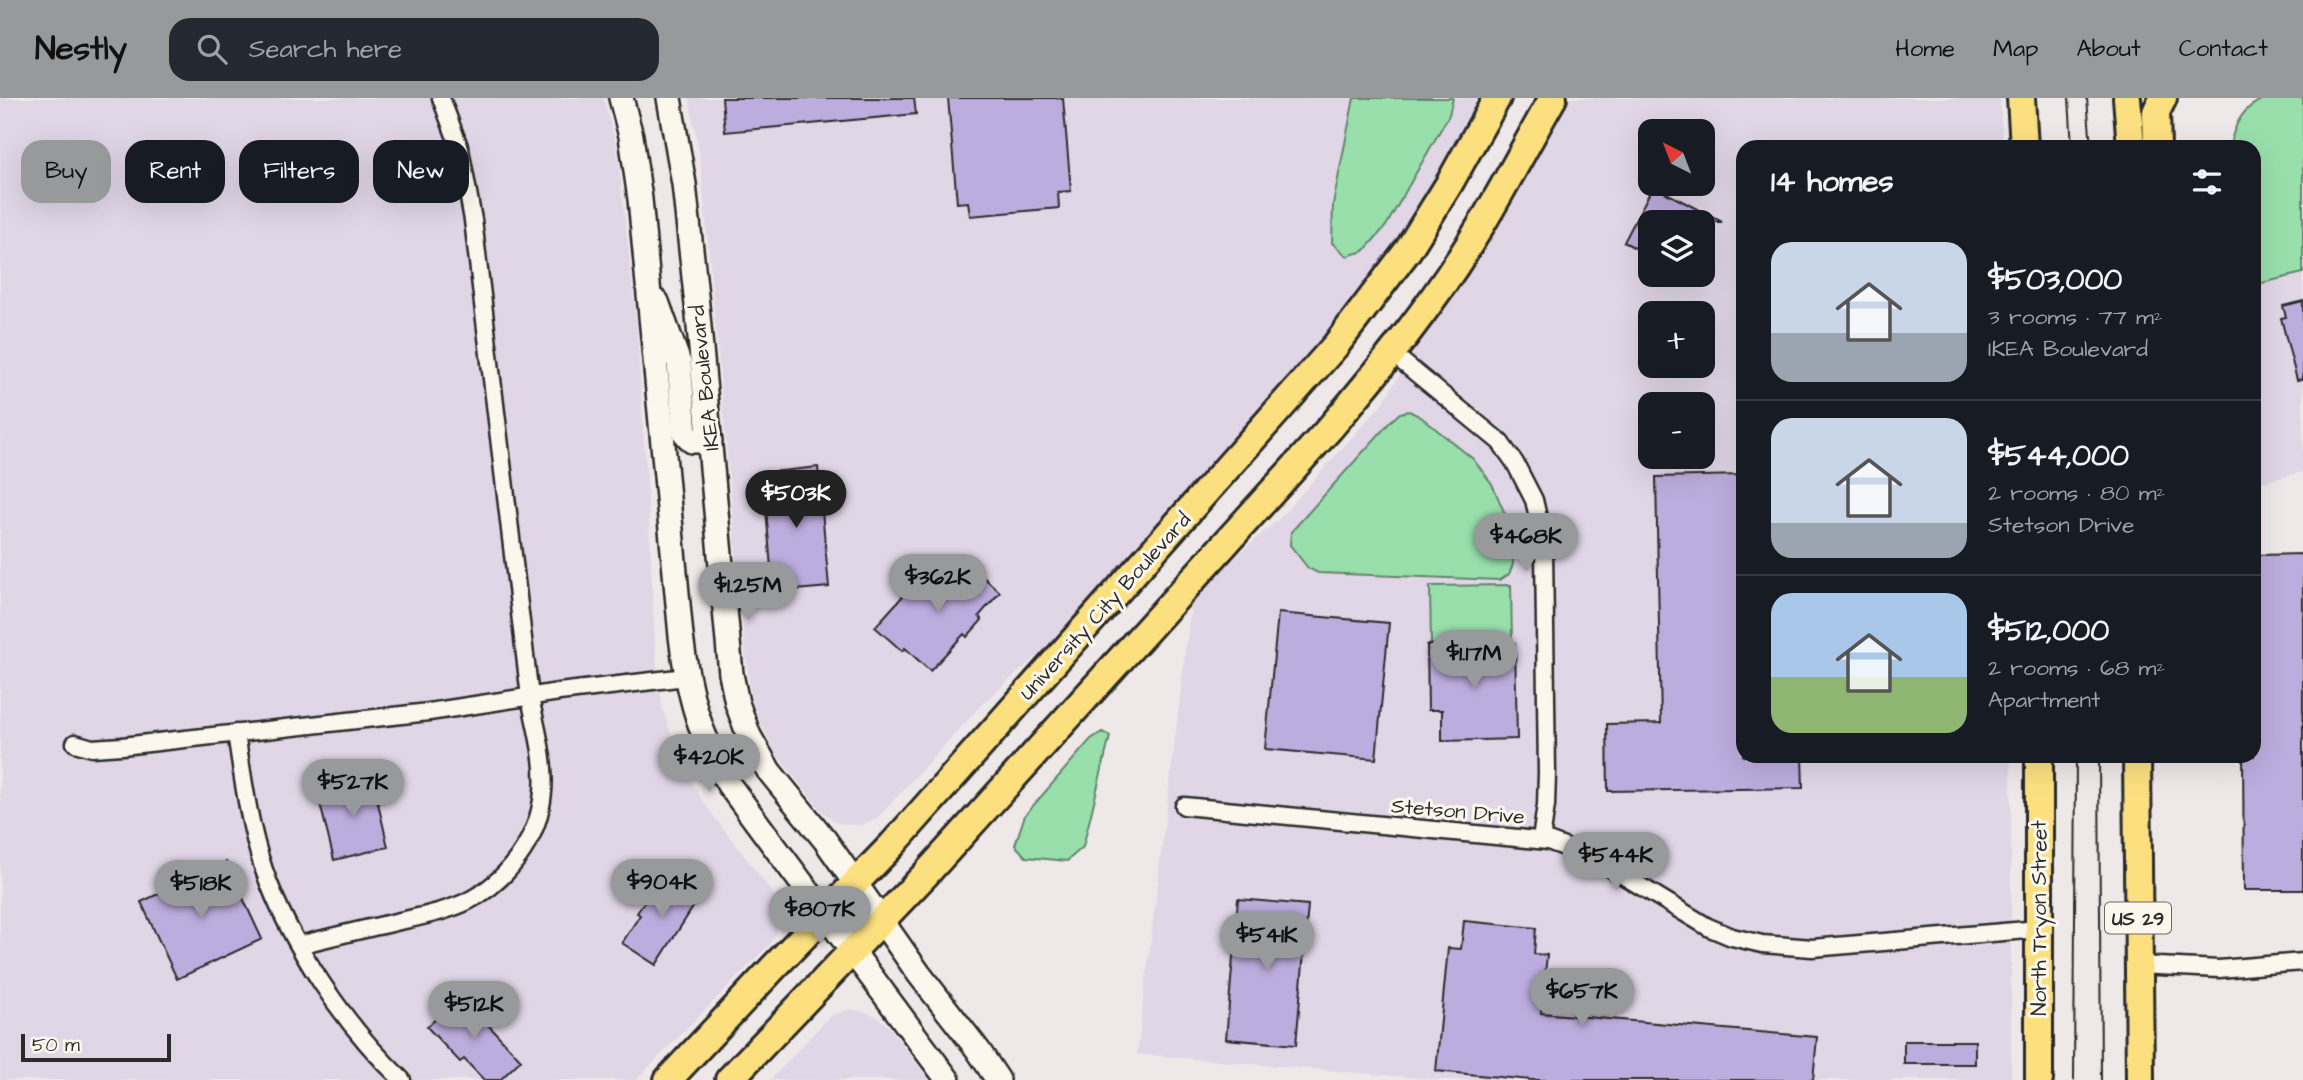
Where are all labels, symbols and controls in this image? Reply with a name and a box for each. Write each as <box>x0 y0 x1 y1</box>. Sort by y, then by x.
search box <box>169 18 659 81</box>
text: Nestly <box>35 26 127 72</box>
icon: search <box>193 30 231 68</box>
text: Search here <box>249 31 402 67</box>
text: Home <box>1895 32 1955 66</box>
text: Map <box>1993 32 2038 66</box>
text: About <box>2076 32 2141 66</box>
text: Contact <box>2179 32 2268 66</box>
north arrow <box>1638 119 1715 196</box>
map controls <box>1638 119 1715 469</box>
chip: Buy <box>21 140 111 203</box>
chip: Rent <box>125 140 225 203</box>
chip: Filters <box>239 140 359 203</box>
chip: New <box>373 140 469 203</box>
text: 14 homes <box>1771 161 1894 203</box>
icon: filters <box>2188 163 2226 201</box>
button: layers <box>1638 210 1715 287</box>
text: $503,000 <box>1988 259 2122 301</box>
icon: home <box>1827 270 1911 354</box>
button: + <box>1638 301 1715 378</box>
text: 3 rooms · 77 m² <box>1988 301 2163 333</box>
street label: IKEA Boulevard <box>682 304 727 452</box>
text: IKEA Boulevard <box>1988 333 2148 365</box>
button: − <box>1638 392 1715 469</box>
text: $544,000 <box>1988 435 2129 477</box>
icon: home <box>1827 446 1911 530</box>
pin: $503K <box>747 470 845 530</box>
text: $503K <box>761 477 831 509</box>
text: 2 rooms · 80 m² <box>1988 477 2165 509</box>
street label: University City Boulevard <box>1013 506 1199 708</box>
text: Stetson Drive <box>1988 509 2134 541</box>
pin: $468K <box>1477 514 1575 573</box>
text: $468K <box>1490 520 1562 552</box>
pin: $362K <box>889 554 987 614</box>
text: $362K <box>905 561 971 593</box>
pin: $1.25M <box>691 562 805 622</box>
text: $1.25M <box>714 569 782 601</box>
text: $512,000 <box>1988 610 2109 652</box>
icon: home <box>1827 621 1911 705</box>
pin: $1.17M <box>1417 630 1531 690</box>
text: $1.17M <box>1446 637 1502 669</box>
text: 2 rooms · 68 m² <box>1988 652 2165 684</box>
text: Apartment <box>1988 684 2100 716</box>
pin: $420K <box>660 734 758 794</box>
text: $420K <box>674 741 744 773</box>
pin: $527K <box>304 760 402 819</box>
text: $527K <box>318 766 388 798</box>
street label: Stetson Drive <box>1390 791 1526 832</box>
street label: North Tryon Street <box>2025 820 2056 1016</box>
pin: $544K <box>1567 832 1665 892</box>
text: $544K <box>1579 839 1653 871</box>
pin: $518K <box>152 860 250 920</box>
pin: $904K <box>613 860 711 919</box>
text: $904K <box>627 866 697 898</box>
text: $518K <box>171 867 231 899</box>
pin: $807K <box>771 886 869 946</box>
text: $807K <box>785 893 855 925</box>
road number: US 29 <box>2105 902 2171 933</box>
pin: $541K <box>1218 912 1316 972</box>
text: $541K <box>1236 919 1298 951</box>
pin: $657K <box>1533 968 1631 1028</box>
text: $657K <box>1546 975 1618 1007</box>
pin: $512K <box>425 982 523 1041</box>
text: $512K <box>444 988 504 1020</box>
scale bar <box>21 1031 172 1063</box>
text: 50 m <box>32 1032 80 1059</box>

